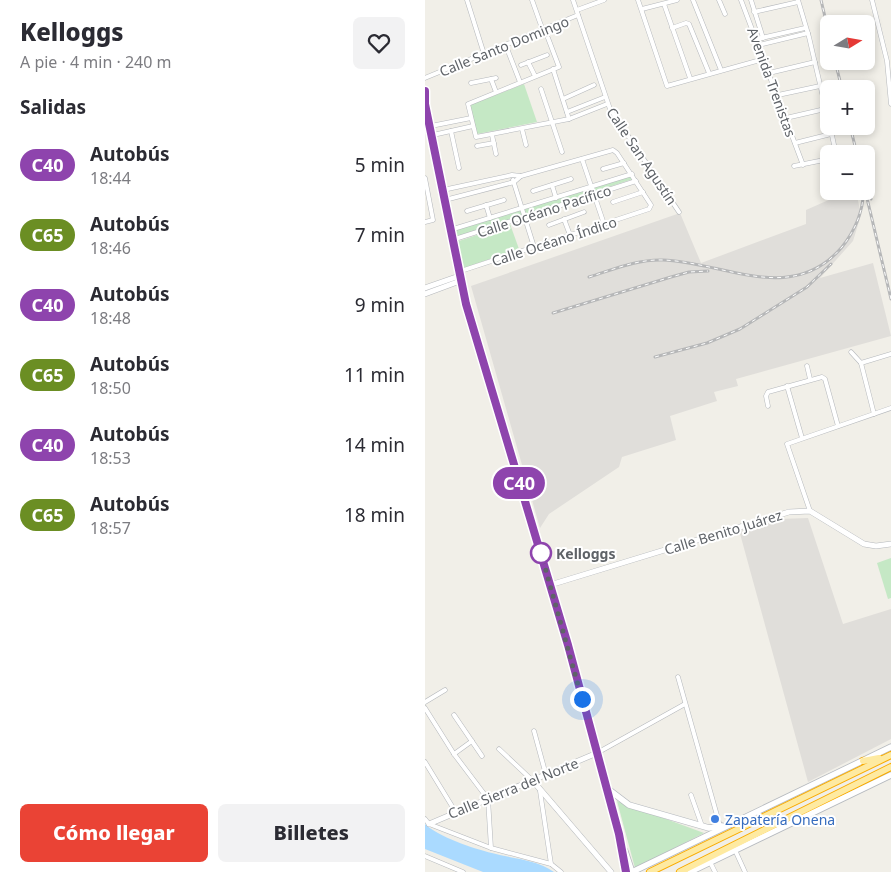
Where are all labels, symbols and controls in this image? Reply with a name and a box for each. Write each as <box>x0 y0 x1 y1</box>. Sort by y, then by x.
street label: Calle Santo Domingo <box>436 11 572 81</box>
text: Kelloggs <box>20 15 124 48</box>
north arrow <box>820 15 875 70</box>
map controls <box>820 15 875 200</box>
button: heart <box>353 17 405 69</box>
street label: Avenida Trenistas <box>743 25 801 140</box>
text: A pie · 4 min · 240 m <box>20 51 171 73</box>
button: + <box>820 80 875 135</box>
text: Salidas <box>20 94 86 120</box>
street label: Calle San Agustín <box>602 104 682 208</box>
text: Autobús <box>90 141 170 167</box>
button: − <box>820 145 875 200</box>
text: 5 min <box>355 152 405 178</box>
text: C40 <box>31 153 64 177</box>
text: 18:44 <box>90 167 131 189</box>
street label: Calle Océano Pacífico <box>475 180 613 242</box>
text: Autobús <box>90 211 170 237</box>
street label: Calle Océano Índico <box>489 212 619 270</box>
text: 7 min <box>355 222 405 248</box>
text: C65 <box>31 223 64 247</box>
text: 18:46 <box>90 237 131 259</box>
text: Autobús <box>90 281 170 307</box>
text: 9 min <box>355 292 405 318</box>
text: C40 <box>31 293 64 317</box>
text: 18:48 <box>90 307 131 329</box>
text: Autobús <box>90 351 170 377</box>
text: 11 min <box>344 362 405 388</box>
text: C65 <box>31 363 64 387</box>
text: 18:50 <box>90 377 131 399</box>
text: Autobús <box>90 421 170 447</box>
text: 14 min <box>344 432 405 458</box>
text: C40 <box>31 433 64 457</box>
text: 18:53 <box>90 447 131 469</box>
line badge: C40 <box>490 467 548 499</box>
text: C40 <box>503 471 535 495</box>
text: Autobús <box>90 491 170 517</box>
text: 18 min <box>344 502 405 528</box>
text: C65 <box>31 503 64 527</box>
street label: Calle Benito Juárez <box>662 505 785 559</box>
text: 18:57 <box>90 517 131 539</box>
marker: Kelloggs <box>530 542 552 564</box>
place label: Kelloggs <box>556 544 615 563</box>
your location <box>570 687 595 712</box>
street label: Calle Sierra del Norte <box>445 753 581 823</box>
button: Cómo llegar <box>20 804 208 862</box>
button: Billetes <box>218 804 405 862</box>
place label: Zapatería Onena <box>725 810 835 829</box>
marker: Zapatería Onena <box>709 813 721 825</box>

